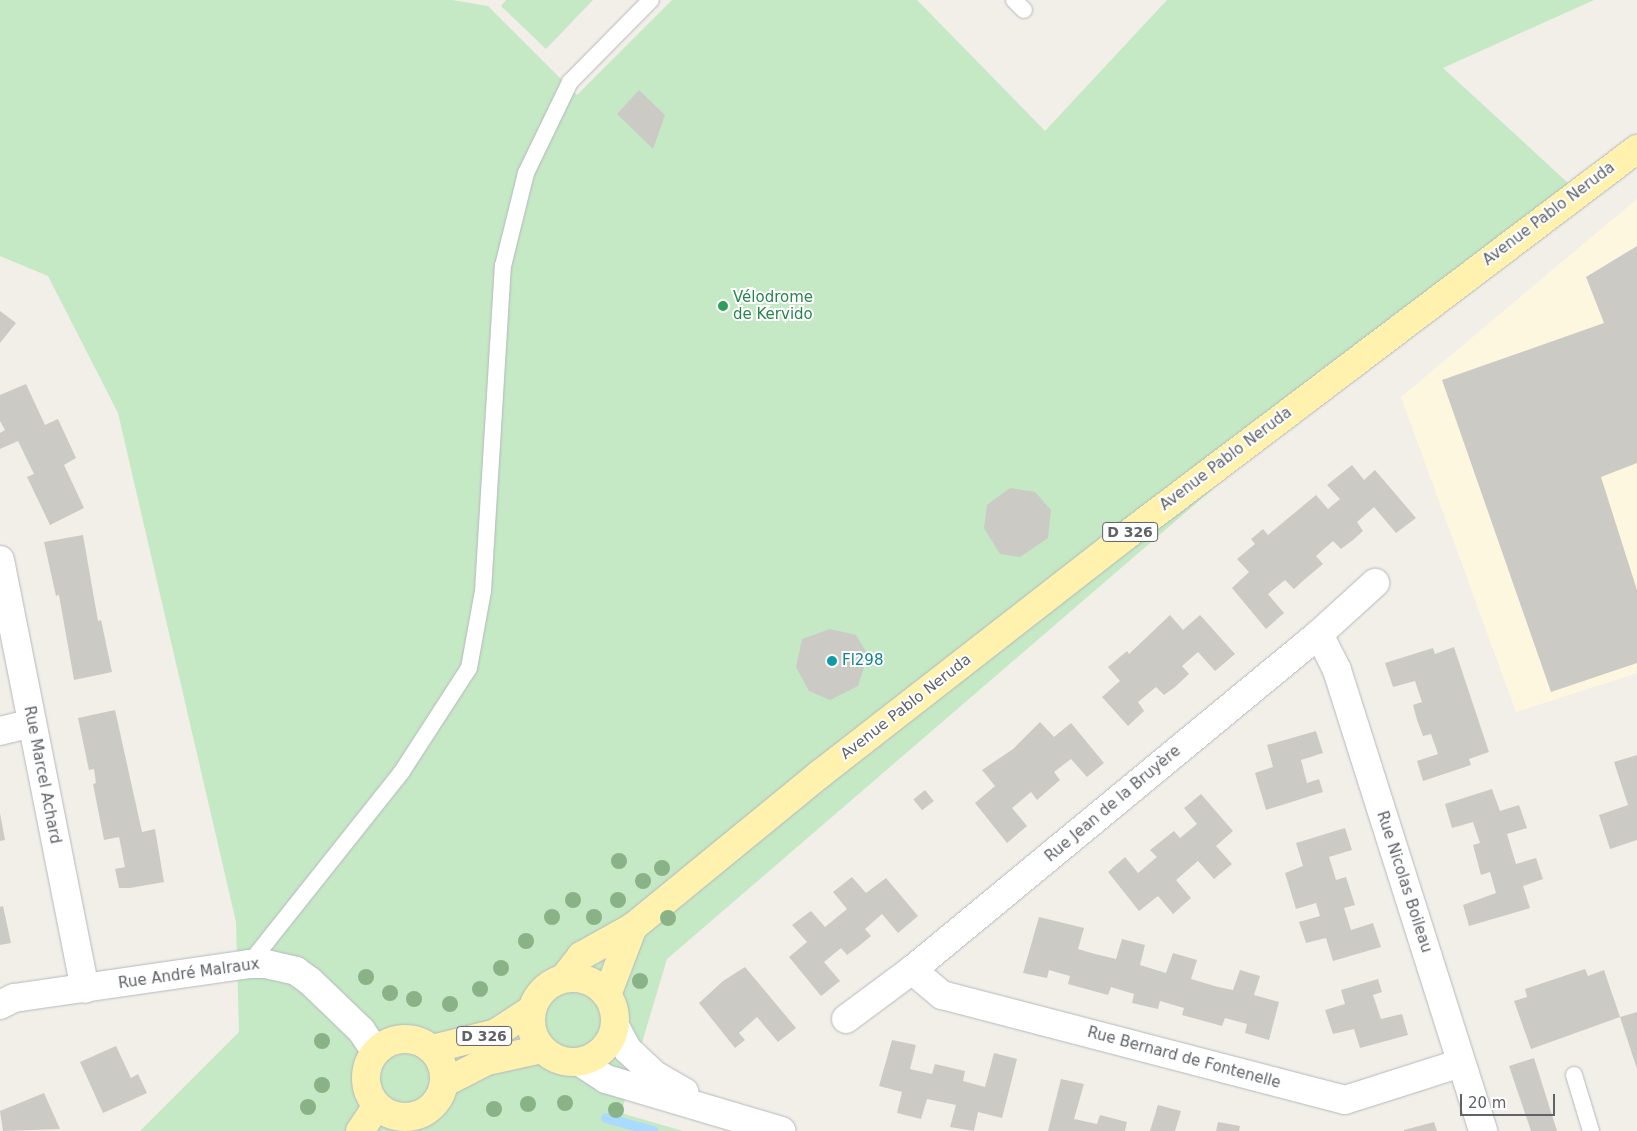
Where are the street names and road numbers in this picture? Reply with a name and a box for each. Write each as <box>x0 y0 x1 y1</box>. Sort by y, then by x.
street label: Avenue Pablo Neruda <box>1479 159 1619 269</box>
street label: Avenue Pablo Neruda <box>1156 404 1296 514</box>
road number: D 326 <box>1101 520 1159 544</box>
street label: Avenue Pablo Neruda <box>837 650 975 764</box>
street label: Rue Marcel Achard <box>20 705 64 845</box>
street label: Rue Jean de la Bruyère <box>1042 742 1184 866</box>
street label: Rue Nicolas Boileau <box>1373 809 1435 955</box>
street label: Rue André Malraux <box>117 955 261 993</box>
road number: D 326 <box>455 1024 513 1048</box>
street label: Rue Bernard de Fontenelle <box>1085 1024 1283 1092</box>

